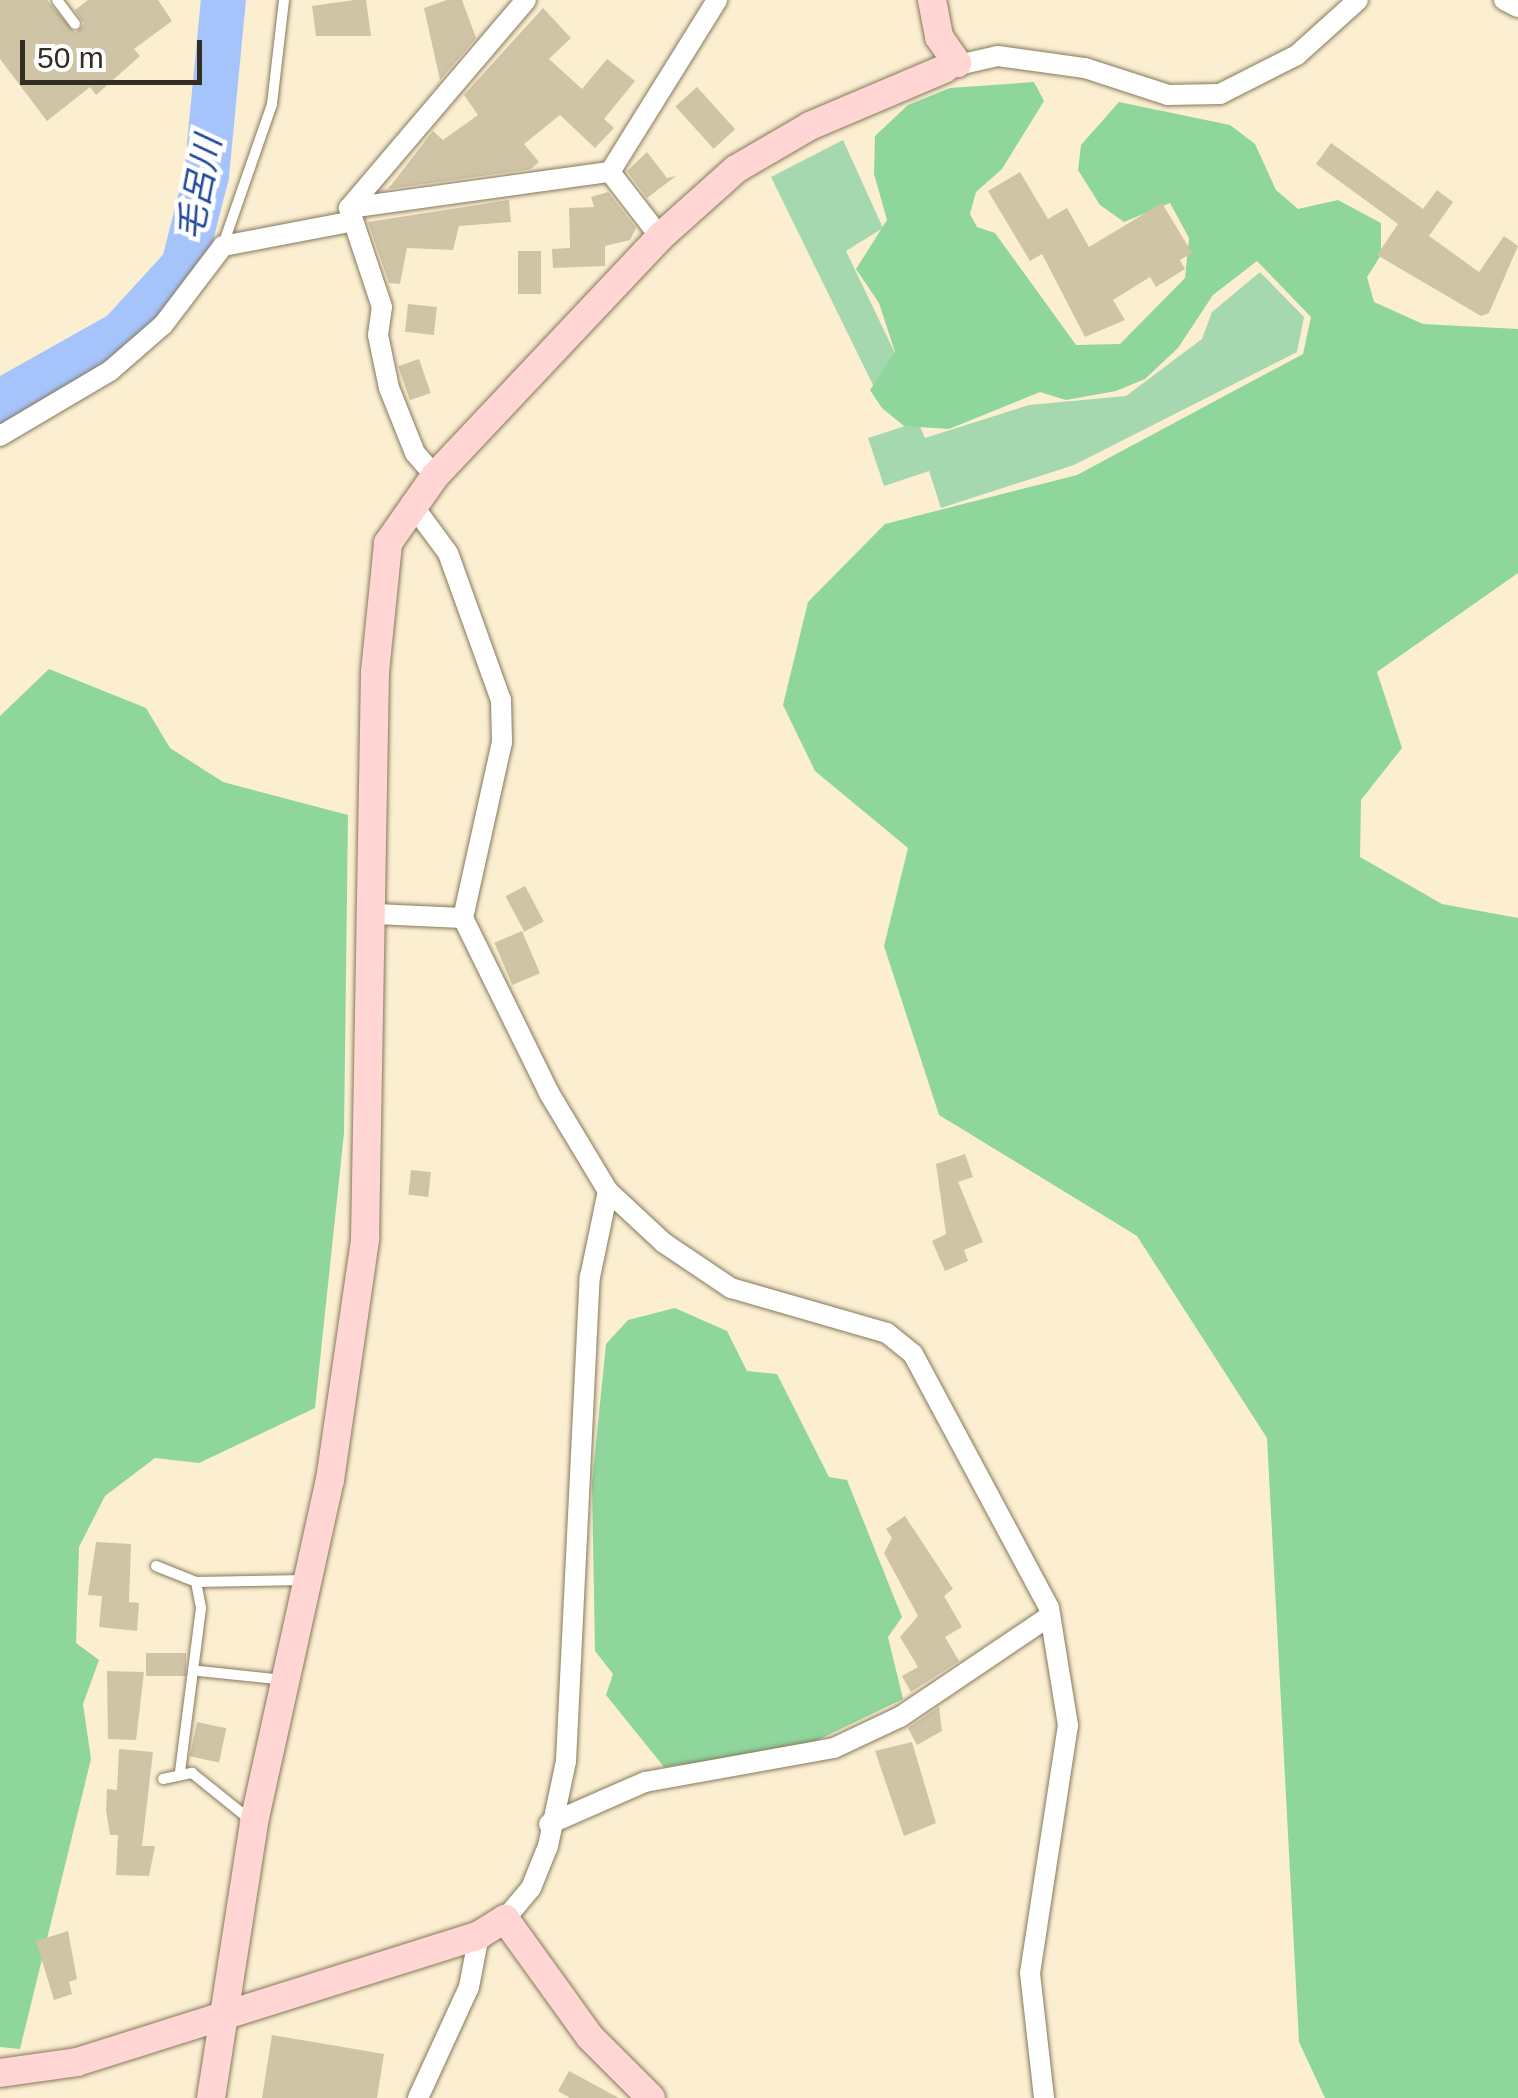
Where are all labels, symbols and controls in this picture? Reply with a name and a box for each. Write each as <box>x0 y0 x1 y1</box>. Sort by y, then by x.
scale bar <box>25 20 208 82</box>
text: 50 m <box>37 41 104 74</box>
water label: 毛呂川 <box>168 132 230 244</box>

